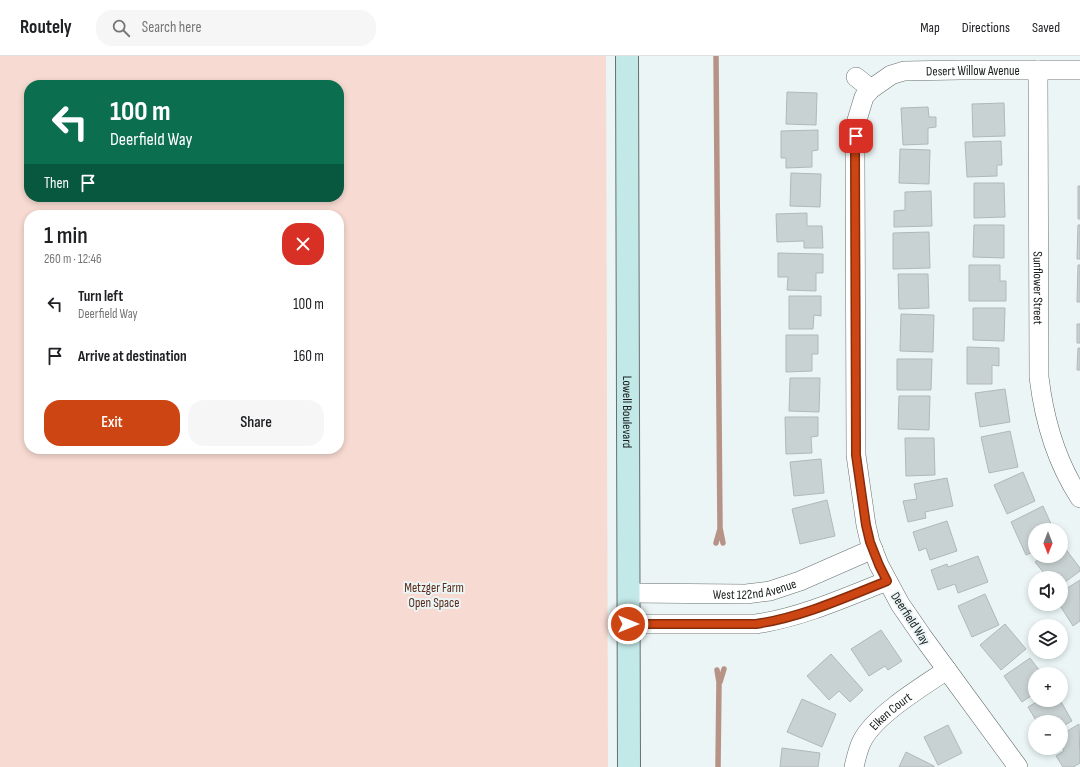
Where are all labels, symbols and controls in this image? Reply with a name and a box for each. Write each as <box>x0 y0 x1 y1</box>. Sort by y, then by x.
search box <box>96 10 376 46</box>
text: Routely <box>20 16 72 39</box>
icon: search <box>110 17 132 39</box>
text: Search here <box>142 18 201 37</box>
text: Map <box>920 19 940 36</box>
text: Directions <box>962 19 1010 36</box>
text: Saved <box>1032 19 1060 36</box>
street label: Desert Willow Avenue <box>926 63 1020 80</box>
text: 100 m <box>110 95 171 128</box>
icon: left <box>44 96 96 148</box>
pin <box>839 119 873 153</box>
icon: arrive <box>845 125 867 147</box>
text: Deerfield Way <box>110 129 193 150</box>
icon: arrive <box>77 172 99 194</box>
text: Then <box>44 174 69 193</box>
text: 1 min <box>44 221 88 250</box>
button: close <box>282 223 324 265</box>
text: 260 m · 12:46 <box>44 251 102 267</box>
street label: Sunflower Street <box>1030 251 1046 325</box>
text: Turn left <box>78 287 123 306</box>
icon: left <box>44 293 66 315</box>
text: 100 m <box>293 295 324 314</box>
text: Deerfield Way <box>78 306 138 322</box>
icon: arrive <box>44 345 66 367</box>
text: Arrive at destination <box>78 347 187 366</box>
text: 160 m <box>293 347 324 366</box>
street label: Lowell Boulevard <box>619 376 635 448</box>
button: Exit <box>44 400 180 446</box>
button: Share <box>188 400 324 446</box>
north arrow <box>1028 523 1068 563</box>
map controls <box>1028 523 1068 755</box>
button: sound <box>1028 571 1068 611</box>
street label: West 122nd Avenue <box>713 576 799 603</box>
park label: Metzger Farm Open Space <box>404 580 464 611</box>
street label: Deerfield Way <box>887 589 933 648</box>
position arrow <box>607 603 649 645</box>
button: layers <box>1028 619 1068 659</box>
button: + <box>1028 667 1068 707</box>
street label: Elken Court <box>866 689 915 734</box>
button: − <box>1028 715 1068 755</box>

